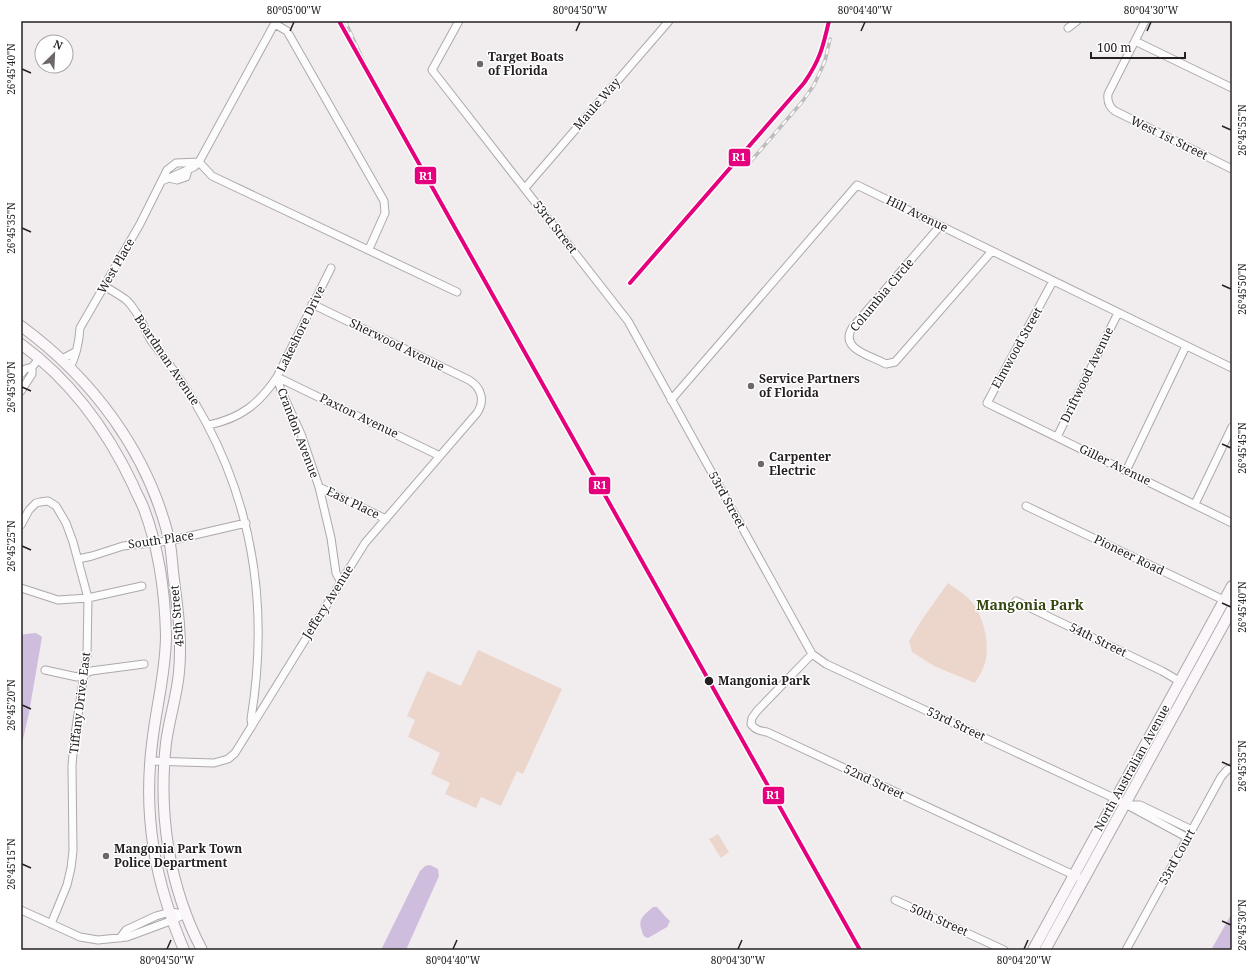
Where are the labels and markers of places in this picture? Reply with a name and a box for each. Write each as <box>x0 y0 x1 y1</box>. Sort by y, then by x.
place label: Target Boats of Florida <box>488 48 564 79</box>
marker: Target Boats of Florida <box>475 59 485 69</box>
place label: Service Partners of Florida <box>759 370 860 401</box>
marker: Service Partners of Florida <box>746 381 756 391</box>
place label: Carpenter Electric <box>769 448 832 479</box>
marker: Carpenter Electric <box>756 459 766 469</box>
place label: Mangonia Park <box>718 672 810 689</box>
marker: Mangonia Park <box>703 675 715 687</box>
place label: Mangonia Park Town Police Department <box>114 840 242 871</box>
marker: Mangonia Park Town Police Department <box>101 851 111 861</box>

